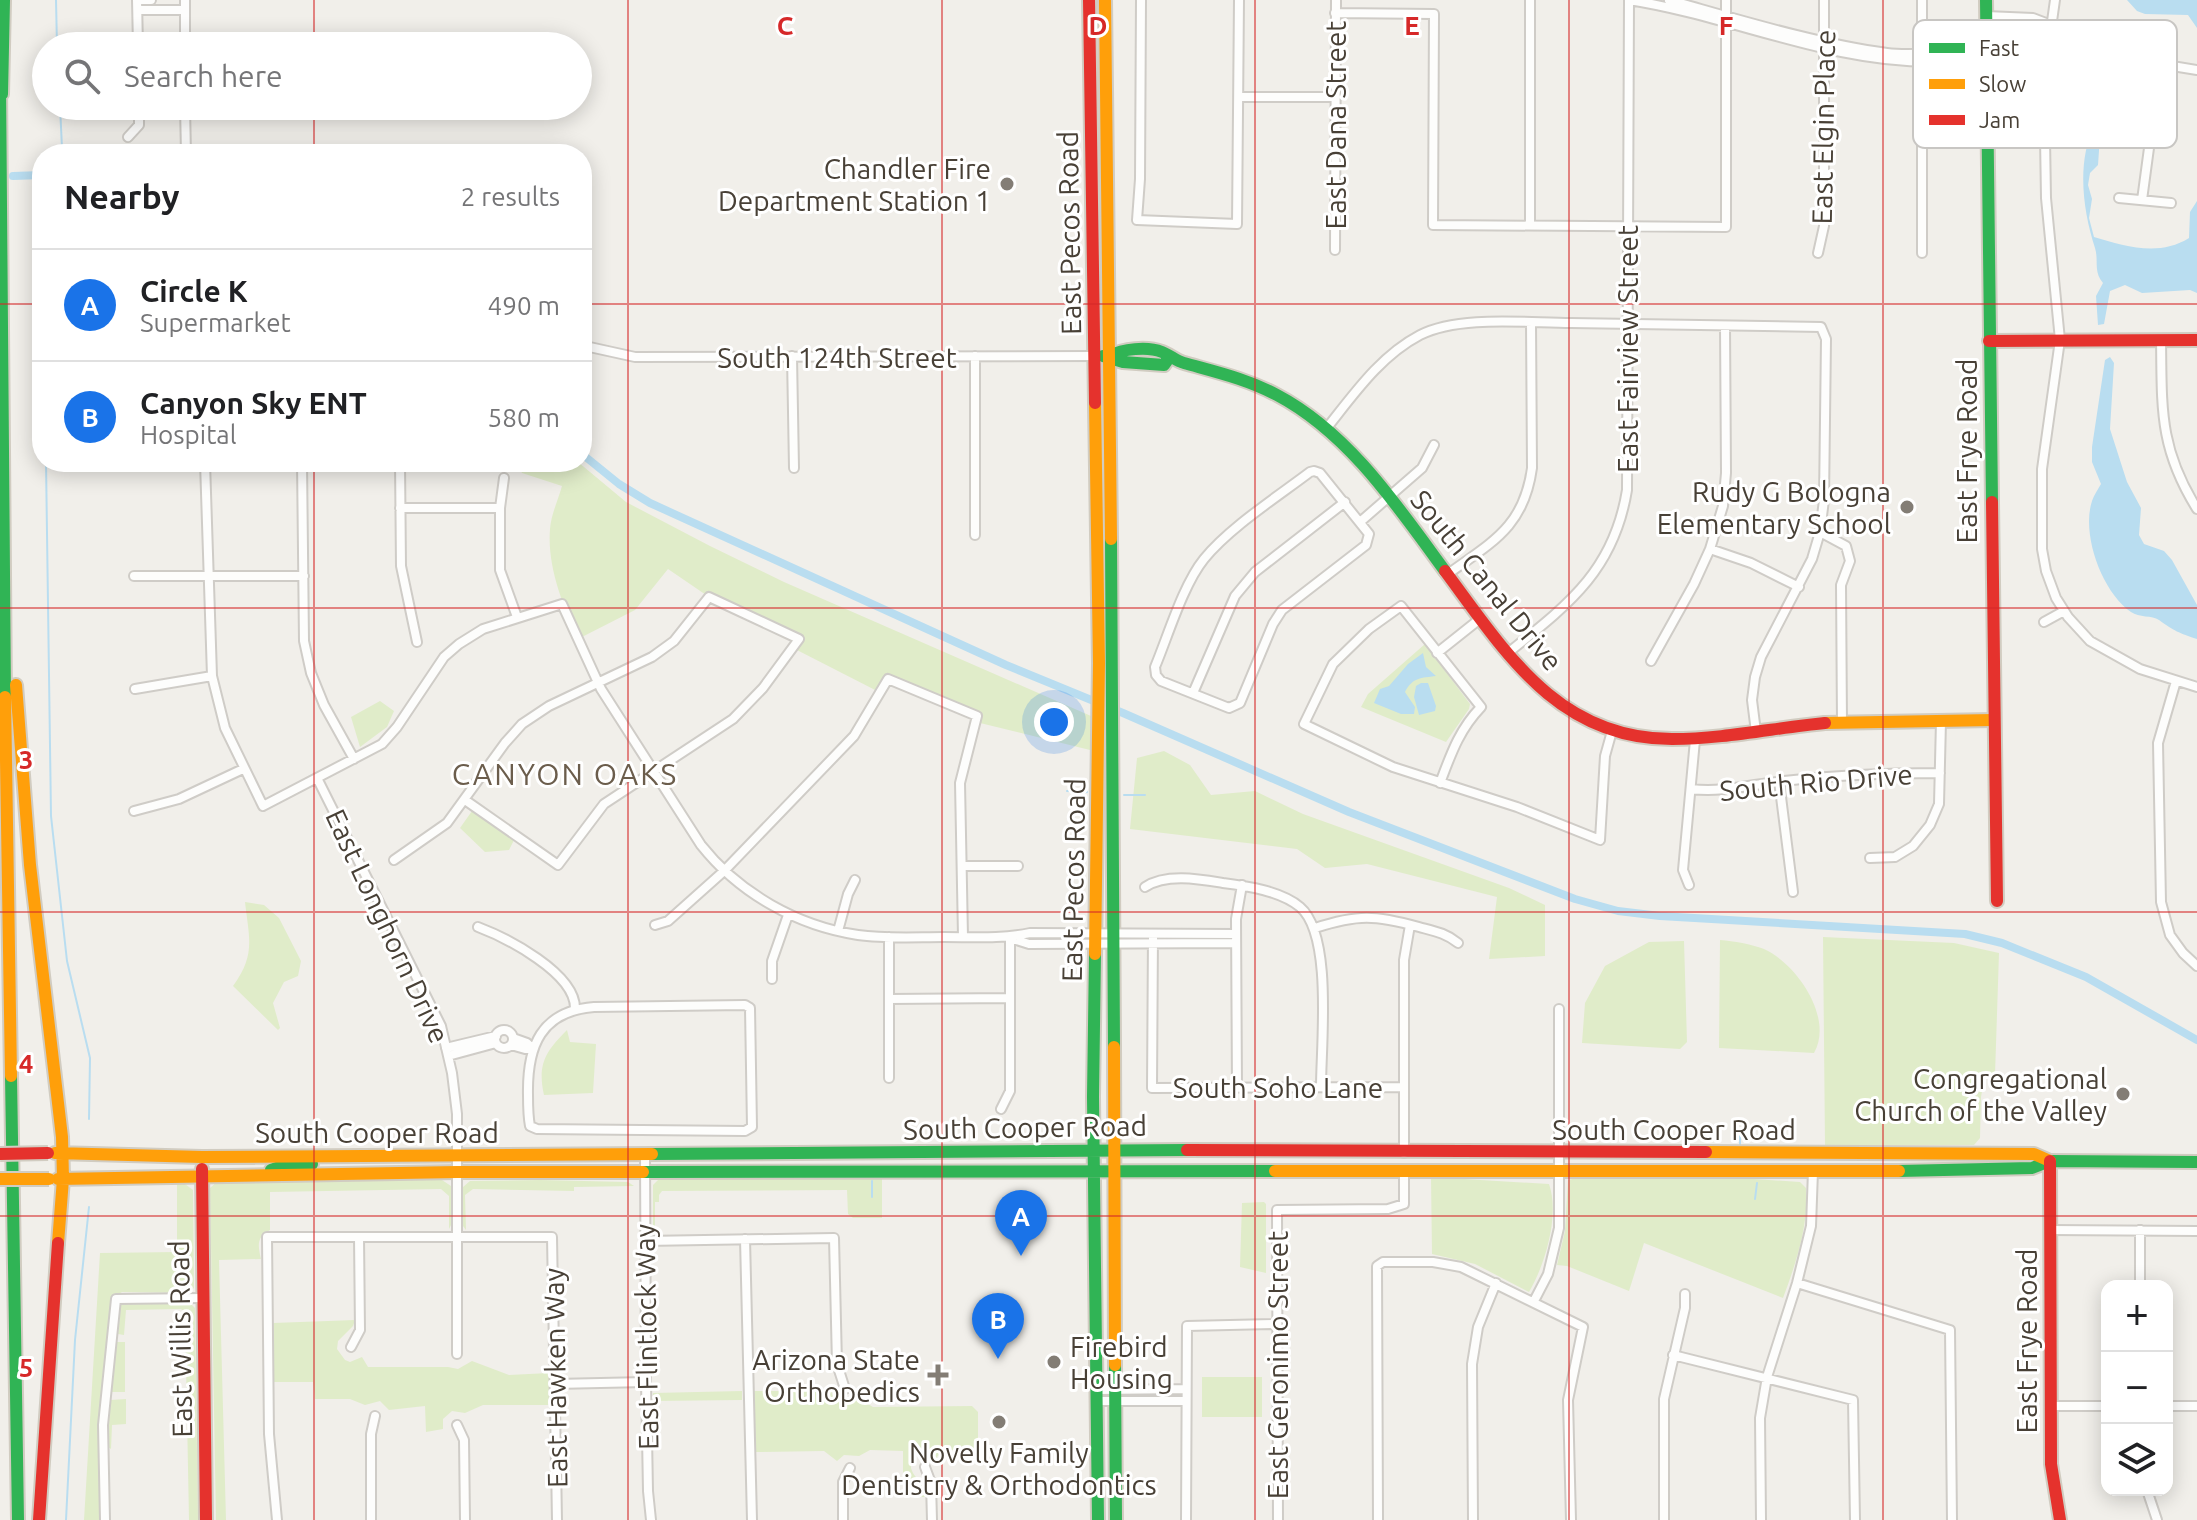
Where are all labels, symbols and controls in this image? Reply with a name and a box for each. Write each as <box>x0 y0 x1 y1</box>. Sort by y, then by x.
text: C <box>777 11 794 40</box>
text: D <box>1089 11 1107 40</box>
text: E <box>1404 11 1420 40</box>
text: F <box>1719 11 1733 40</box>
legend <box>1913 20 2177 148</box>
street label: East Dana Street <box>1320 21 1351 229</box>
street label: East Elgin Place <box>1806 29 1840 225</box>
search box <box>32 32 592 120</box>
text: Fast <box>1979 35 2020 60</box>
icon: search <box>60 54 104 98</box>
text: Search here <box>124 59 283 93</box>
text: Slow <box>1979 71 2026 96</box>
text: Jam <box>1979 107 2020 132</box>
street label: East Pecos Road <box>1052 131 1086 335</box>
place label: Chandler Fire Department Station 1 <box>718 153 991 216</box>
marker: Chandler Fire Department Station 1 <box>998 175 1016 193</box>
text: Nearby <box>64 177 179 215</box>
text: 2 results <box>461 182 560 211</box>
street label: East Fairview Street <box>1612 225 1643 473</box>
text: Circle K <box>140 274 248 308</box>
text: A <box>81 291 99 320</box>
text: 490 m <box>488 291 560 320</box>
text: Supermarket <box>140 308 291 337</box>
street label: South 124th Street <box>717 342 957 373</box>
street label: East Frye Road <box>1951 359 1982 543</box>
text: Canyon Sky ENT <box>140 386 367 420</box>
text: B <box>81 403 99 432</box>
text: 580 m <box>488 403 560 432</box>
text: Hospital <box>140 420 237 449</box>
place label: Rudy G Bologna Elementary School <box>1657 476 1891 539</box>
street label: South Canal Drive <box>1405 484 1569 676</box>
marker: Rudy G Bologna Elementary School <box>1898 498 1916 516</box>
your location <box>1034 702 1074 742</box>
text: 3 <box>19 745 33 774</box>
district label: CANYON OAKS <box>452 757 678 791</box>
street label: South Rio Drive <box>1718 758 1914 806</box>
street label: East Pecos Road <box>1056 778 1090 982</box>
street label: East Longhorn Drive <box>320 804 456 1048</box>
text: 4 <box>19 1049 33 1078</box>
place label: Congregational Church of the Valley <box>1854 1063 2107 1126</box>
street label: South Soho Lane <box>1173 1072 1383 1103</box>
marker: Congregational Church of the Valley <box>2114 1085 2132 1103</box>
street label: South Cooper Road <box>903 1109 1147 1145</box>
street label: South Cooper Road <box>1552 1114 1796 1145</box>
street label: South Cooper Road <box>255 1117 499 1148</box>
pin: A <box>995 1190 1047 1256</box>
street label: East Flintlock Way <box>629 1224 663 1450</box>
street label: East Geronimo Street <box>1262 1231 1293 1499</box>
street label: East Willis Road <box>163 1240 197 1438</box>
street label: East Frye Road <box>2011 1249 2042 1433</box>
street label: East Hawken Way <box>538 1268 572 1488</box>
map controls <box>2101 1280 2173 1496</box>
button: + <box>2101 1280 2173 1352</box>
pin: B <box>972 1293 1024 1359</box>
place label: Firebird Housing <box>1070 1331 1173 1394</box>
place label: Arizona State Orthopedics <box>752 1344 920 1407</box>
button: − <box>2101 1352 2173 1424</box>
text: 5 <box>19 1353 33 1382</box>
marker: Firebird Housing <box>1045 1353 1063 1371</box>
marker: Arizona State Orthopedics <box>927 1364 949 1386</box>
marker: Novelly Family Dentistry & Orthodontics <box>990 1413 1008 1431</box>
button: layers <box>2101 1424 2173 1496</box>
place label: Novelly Family Dentistry & Orthodontics <box>841 1437 1157 1500</box>

